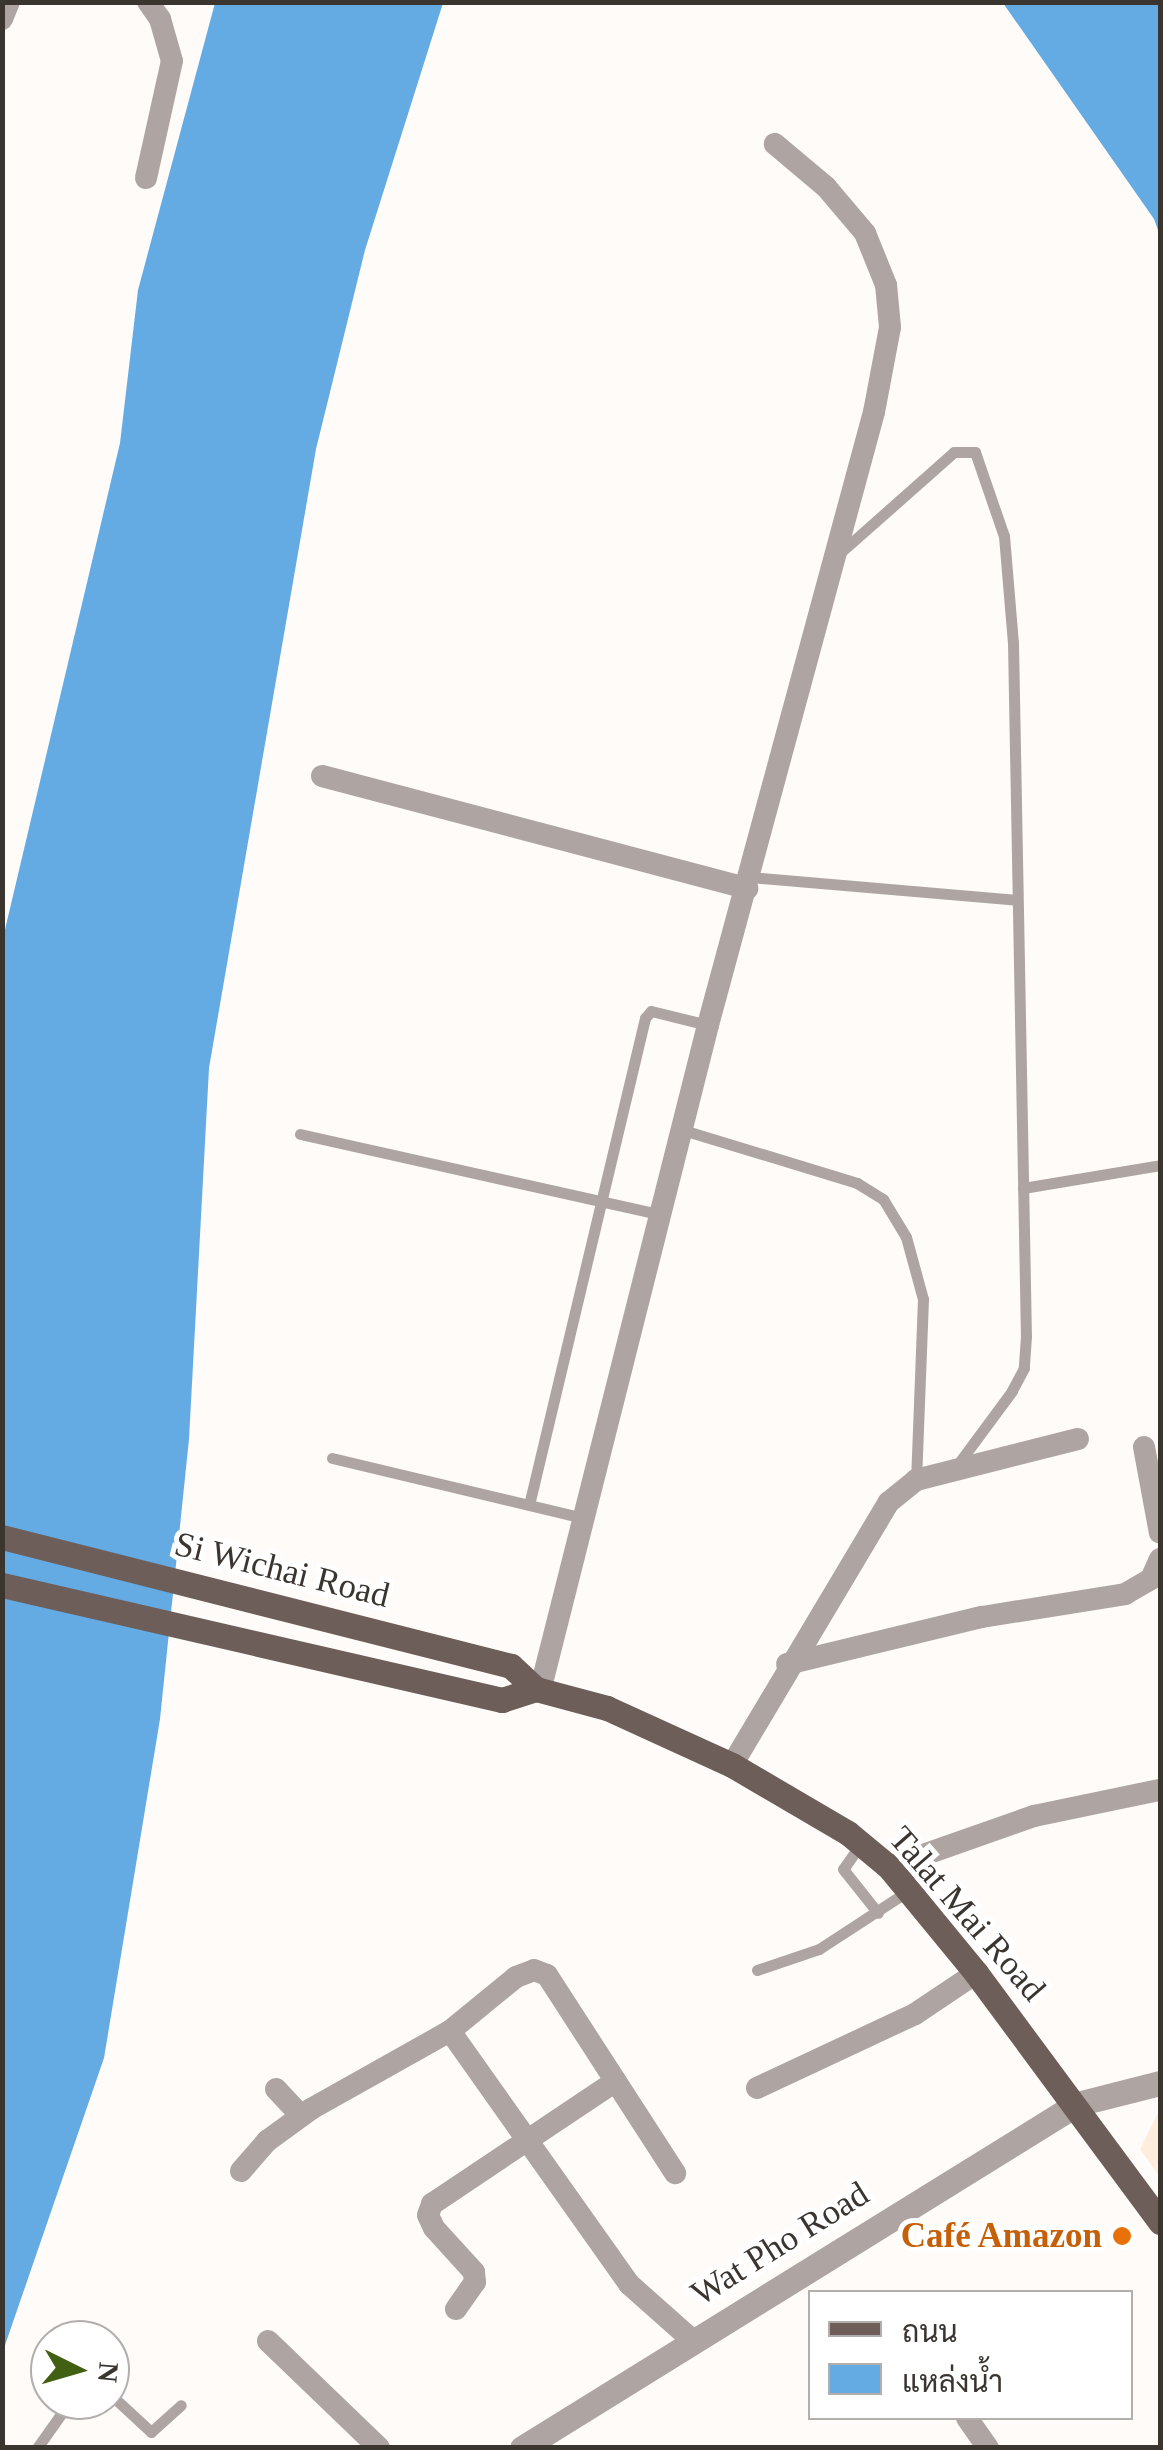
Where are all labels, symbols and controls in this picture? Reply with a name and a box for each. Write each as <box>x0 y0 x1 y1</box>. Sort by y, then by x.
street label: Si Wichai Road <box>170 1523 394 1617</box>
street label: Talat Mai Road <box>880 1818 1054 2010</box>
street label: Wat Pho Road <box>684 2173 876 2315</box>
place label: Café Amazon <box>899 2215 1102 2257</box>
marker: Café Amazon <box>1111 2225 1133 2247</box>
legend <box>808 2290 1133 2420</box>
text: ถนน <box>902 2315 958 2348</box>
north arrow <box>30 2320 130 2420</box>
text: N <box>92 2361 125 2384</box>
text: แหล่งน้ำ <box>902 2365 1003 2398</box>

